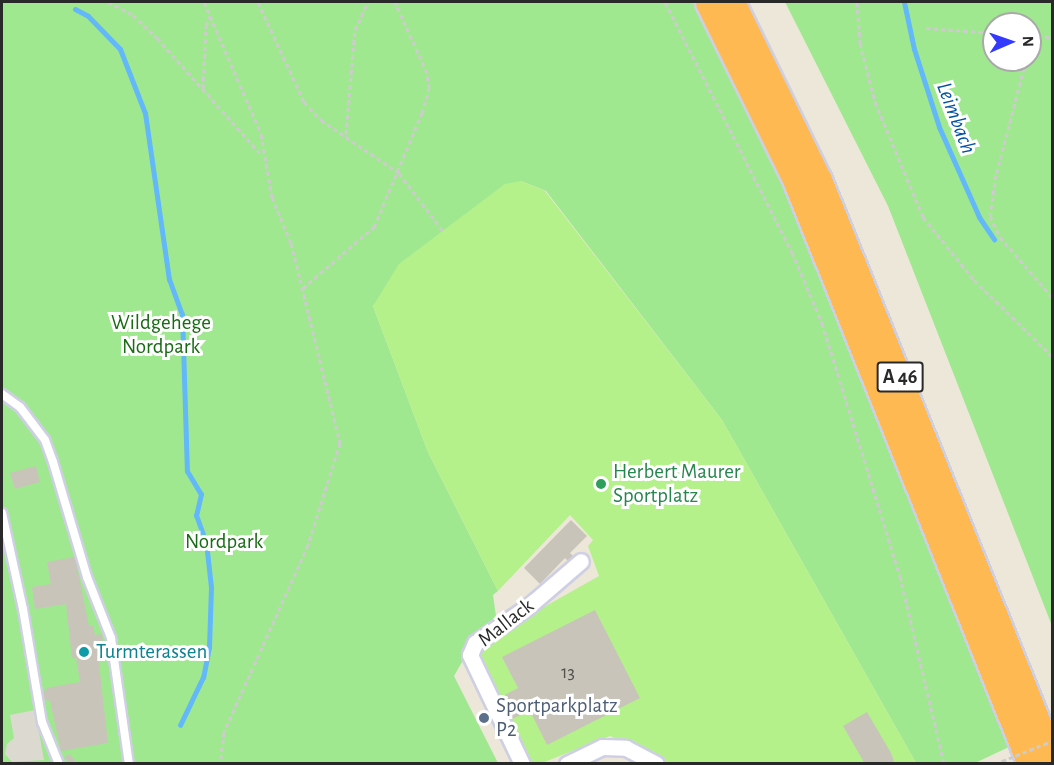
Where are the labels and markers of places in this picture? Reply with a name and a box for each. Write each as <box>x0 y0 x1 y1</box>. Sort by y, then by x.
place label: Herbert Maurer Sportplatz <box>613 459 741 509</box>
marker: Herbert Maurer Sportplatz <box>594 477 608 491</box>
place label: Turmterassen <box>96 639 207 665</box>
marker: Turmterassen <box>77 645 91 659</box>
place label: Sportparkplatz P2 <box>496 693 618 743</box>
marker: Sportparkplatz P2 <box>477 711 491 725</box>

